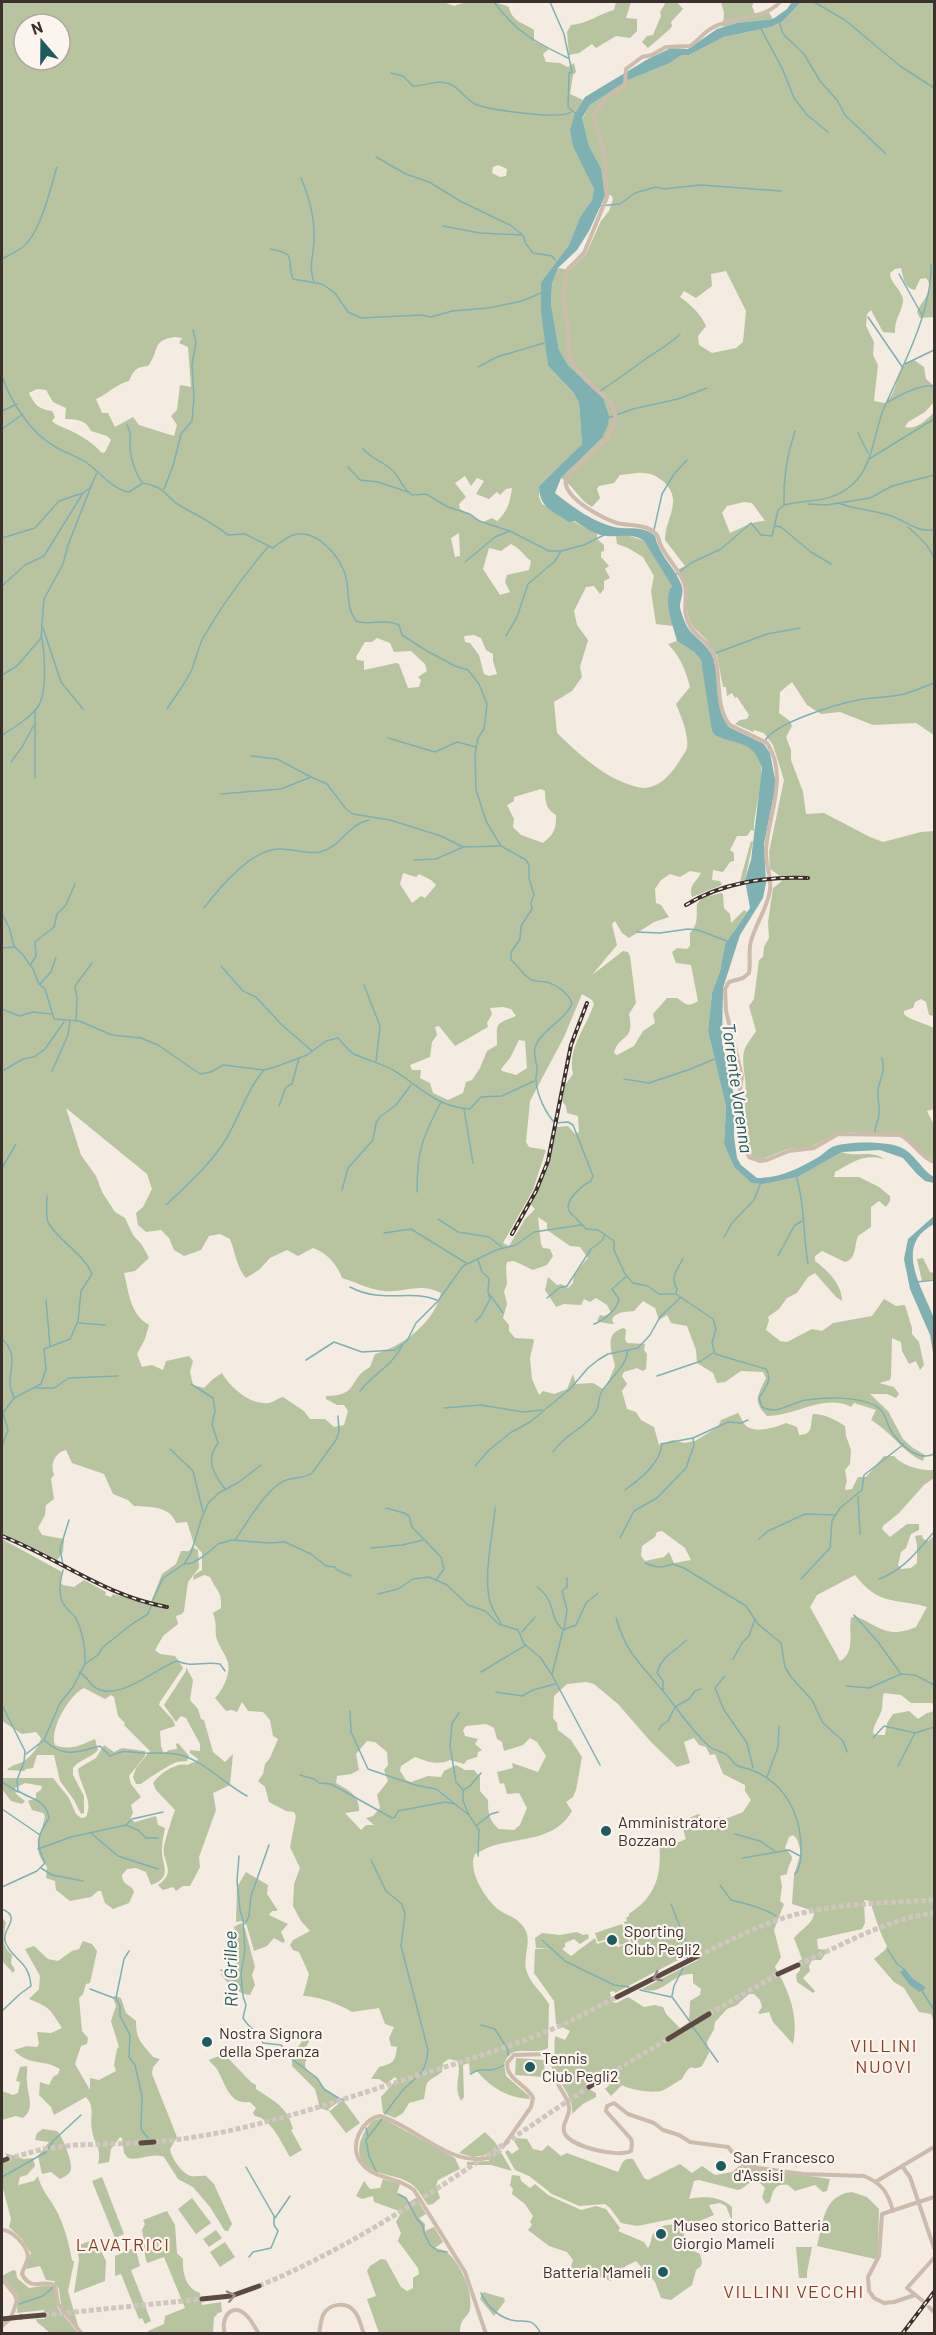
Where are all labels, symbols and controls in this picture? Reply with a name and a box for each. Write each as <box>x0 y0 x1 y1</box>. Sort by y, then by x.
north arrow <box>12 12 72 72</box>
text: N <box>28 17 45 38</box>
water label: Torrente Varenna <box>718 1021 758 1154</box>
place label: Amministratore Bozzano <box>618 1812 727 1849</box>
marker: Amministratore Bozzano <box>599 1824 613 1838</box>
place label: Sporting Club Pegli2 <box>624 1921 701 1958</box>
water label: Rio Grillee <box>218 1931 242 2007</box>
marker: Sporting Club Pegli2 <box>605 1933 619 1947</box>
one-way arrow <box>653 1969 664 1981</box>
place label: Nostra Signora della Speranza <box>219 2023 322 2060</box>
district label: VILLINI NUOVI <box>850 2034 918 2077</box>
marker: Nostra Signora della Speranza <box>200 2035 214 2049</box>
place label: Tennis Club Pegli2 <box>542 2048 619 2085</box>
marker: Tennis Club Pegli2 <box>523 2060 537 2074</box>
place label: San Francesco d'Assisi <box>733 2147 835 2184</box>
marker: San Francesco d'Assisi <box>714 2159 728 2173</box>
place label: Museo storico Batteria Giorgio Mameli <box>673 2215 829 2252</box>
marker: Museo storico Batteria Giorgio Mameli <box>654 2227 668 2241</box>
district label: LAVATRICI <box>76 2233 170 2255</box>
place label: Batteria Mameli <box>543 2262 651 2281</box>
marker: Batteria Mameli <box>656 2265 670 2279</box>
district label: VILLINI VECCHI <box>723 2280 865 2302</box>
one-way arrow <box>226 2290 236 2303</box>

